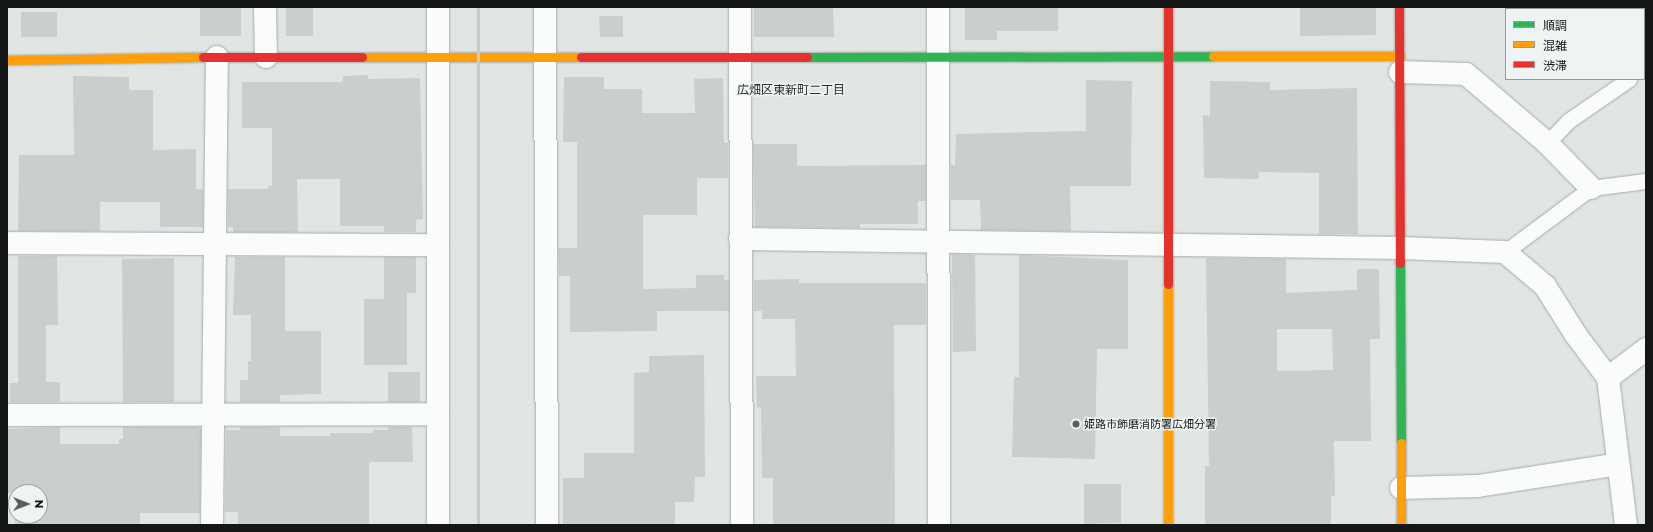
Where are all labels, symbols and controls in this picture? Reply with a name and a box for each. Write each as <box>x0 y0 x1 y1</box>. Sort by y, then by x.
legend <box>1505 8 1645 80</box>
text: 順調 <box>1543 18 1567 33</box>
text: 混雑 <box>1543 38 1567 53</box>
text: 渋滞 <box>1543 58 1567 73</box>
district label: 広畑区東新町二丁目 <box>737 83 845 97</box>
place label: 姫路市飾磨消防署広畑分署 <box>1084 417 1216 431</box>
marker: 姫路市飾磨消防署広畑分署 <box>1071 419 1081 429</box>
north arrow <box>8 484 48 524</box>
text: N <box>32 500 46 508</box>

